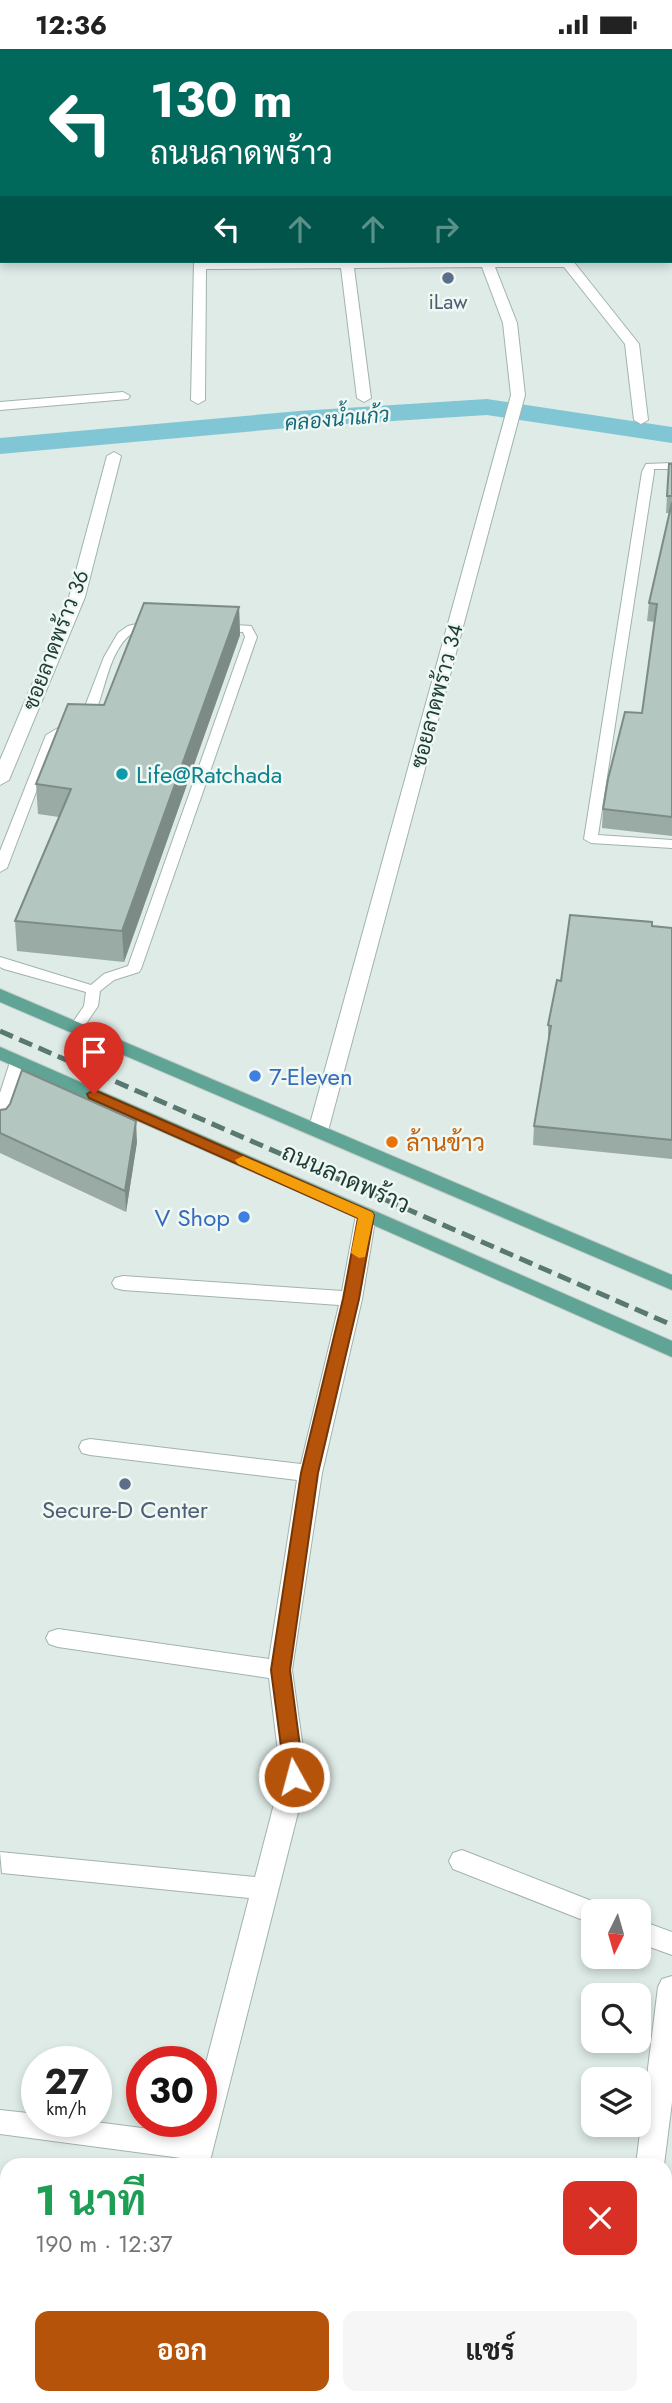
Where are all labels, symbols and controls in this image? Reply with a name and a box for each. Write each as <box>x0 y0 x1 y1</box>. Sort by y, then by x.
text: 12:36 <box>35 6 107 44</box>
text: 130 m <box>150 65 293 135</box>
icon: left <box>35 77 126 168</box>
text: ถนนลาดพร้าว <box>150 130 333 176</box>
icon: left <box>208 210 246 248</box>
icon: ahead <box>281 210 319 248</box>
icon: ahead <box>354 210 392 248</box>
icon: right <box>427 210 465 248</box>
marker: iLaw <box>440 270 456 286</box>
place label: iLaw <box>428 287 468 317</box>
water label: คลองน้ำแก้ว <box>283 396 391 439</box>
street label: ซอยลาดพร้าว 36 <box>15 565 97 715</box>
street label: ซอยลาดพร้าว 34 <box>403 620 471 772</box>
place label: Life@Ratchada <box>136 757 282 792</box>
marker: Life@Ratchada <box>114 766 130 782</box>
pin <box>64 1022 124 1094</box>
icon: arrive <box>75 1033 113 1071</box>
place label: 7-Eleven <box>269 1059 353 1094</box>
marker: 7-Eleven <box>247 1068 263 1084</box>
place label: ล้านข้าว <box>406 1125 485 1160</box>
street label: ถนนลาดพร้าว <box>276 1134 416 1222</box>
marker: ล้านข้าว <box>384 1134 400 1150</box>
place label: V Shop <box>154 1200 230 1235</box>
marker: V Shop <box>236 1209 252 1225</box>
marker: Secure-D Center <box>117 1476 133 1492</box>
place label: Secure-D Center <box>42 1492 209 1527</box>
position arrow <box>257 1740 331 1814</box>
north arrow <box>581 1899 651 1969</box>
map controls <box>581 1899 651 2137</box>
button: search <box>581 1983 651 2053</box>
speed limit sign: 30 <box>126 2046 217 2137</box>
text: 27 <box>44 2057 89 2107</box>
button: layers <box>581 2067 651 2137</box>
text: km/h <box>46 2096 87 2122</box>
text: 1 นาที <box>35 2170 146 2231</box>
button: close <box>563 2181 637 2255</box>
text: 190 m · 12:37 <box>35 2227 173 2261</box>
button: ออก <box>35 2311 329 2391</box>
button: แชร์ <box>343 2311 637 2391</box>

